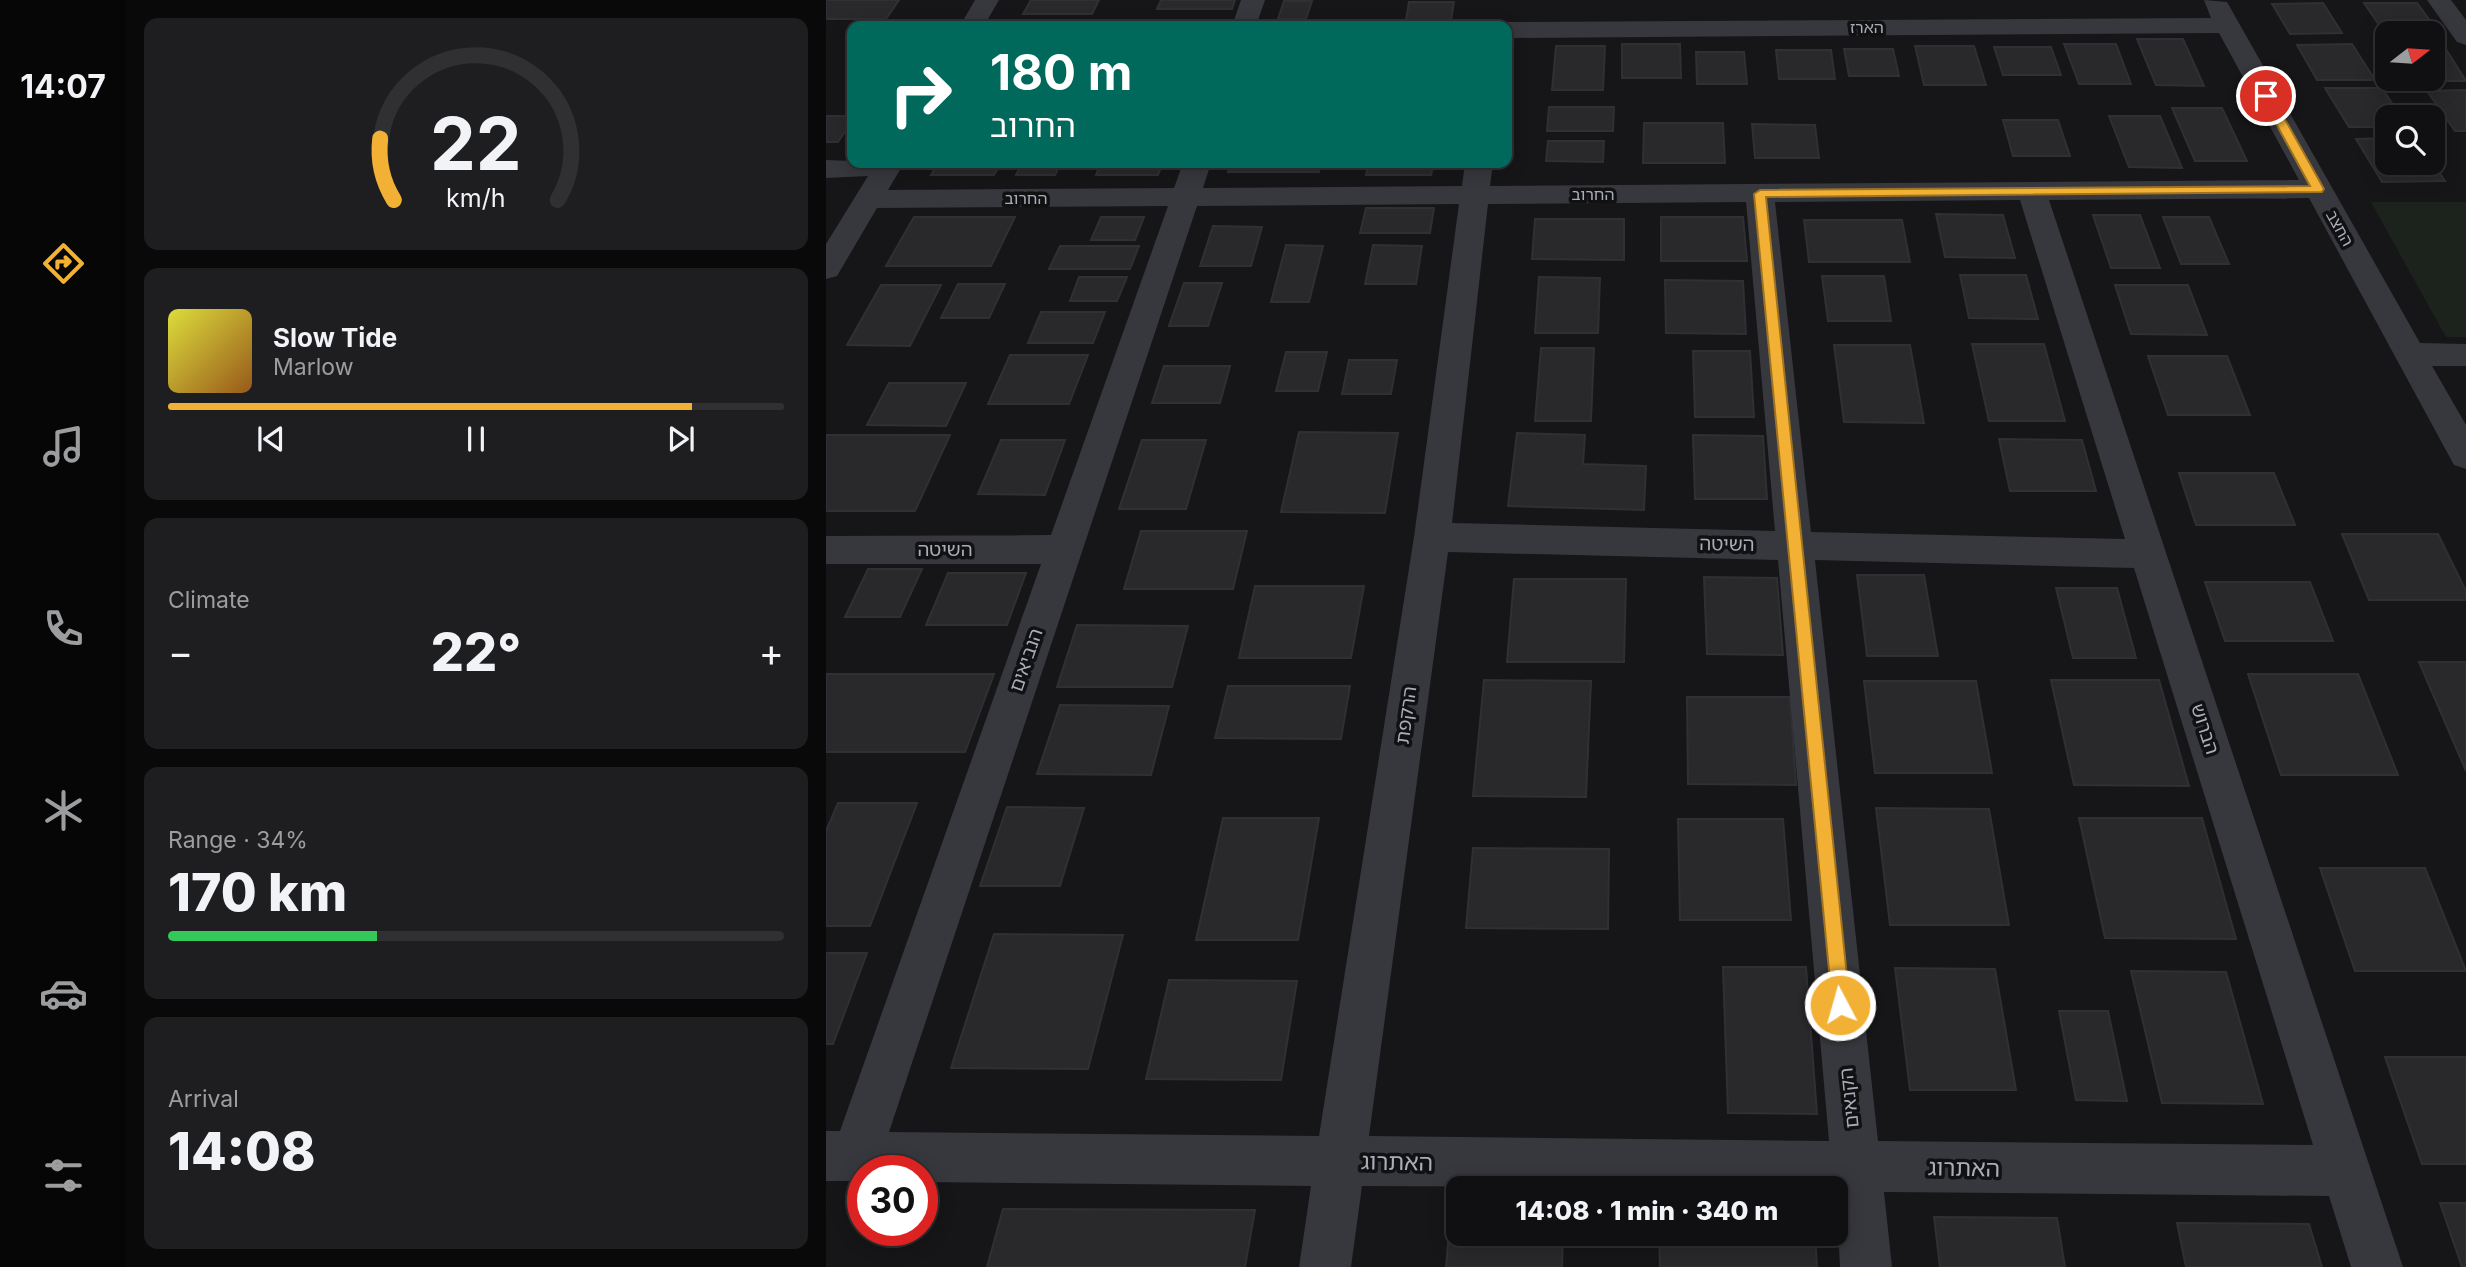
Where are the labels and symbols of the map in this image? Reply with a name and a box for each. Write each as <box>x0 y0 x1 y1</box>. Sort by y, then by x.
street label: הארז <box>1850 17 1884 37</box>
north arrow <box>2375 21 2445 91</box>
pin <box>2236 66 2296 126</box>
street label: החרוב <box>1572 184 1614 204</box>
street label: החרוב <box>1005 188 1047 208</box>
street label: החצב <box>2322 206 2358 250</box>
street label: השיטה <box>1699 532 1755 556</box>
street label: השיטה <box>917 538 973 561</box>
street label: הנביאים <box>1005 625 1047 695</box>
street label: הרקפת <box>1391 685 1421 745</box>
street label: הברוש <box>2186 701 2224 757</box>
position arrow <box>1803 968 1877 1042</box>
street label: הקנאים <box>1834 1067 1864 1129</box>
street label: האתרוג <box>1361 1147 1433 1177</box>
street label: האתרוג <box>1928 1153 2000 1183</box>
speed limit sign: 30 <box>847 1155 938 1246</box>

